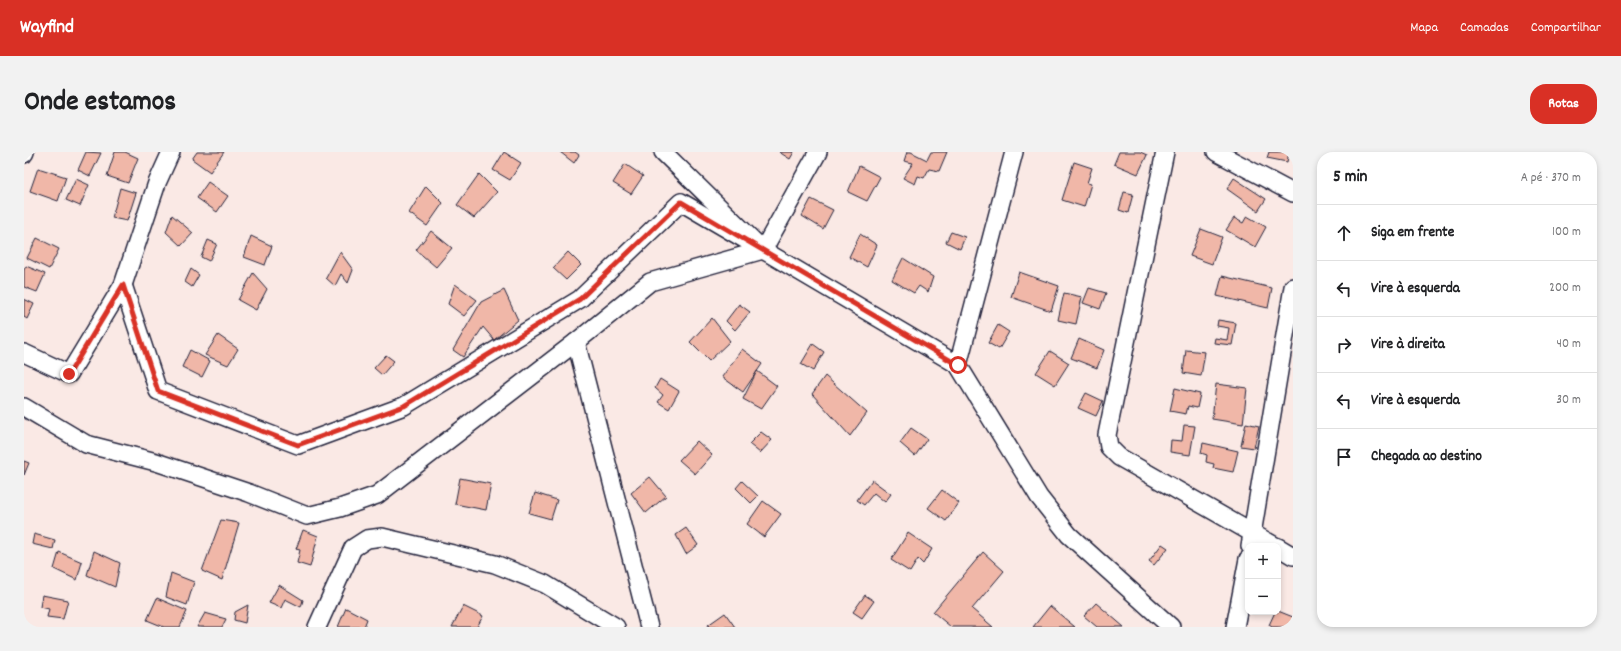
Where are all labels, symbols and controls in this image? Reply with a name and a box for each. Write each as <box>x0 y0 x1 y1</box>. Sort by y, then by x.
text: Wayfind <box>20 15 74 42</box>
text: Mapa <box>1410 18 1438 38</box>
text: Camadas <box>1460 18 1509 38</box>
text: Compartilhar <box>1531 18 1601 38</box>
text: Onde estamos <box>24 84 176 124</box>
button: Rotas <box>1530 84 1597 124</box>
text: 5 min <box>1333 166 1367 190</box>
text: A pé · 370 m <box>1521 169 1581 188</box>
icon: ahead <box>1333 222 1355 244</box>
text: Siga em frente <box>1371 222 1454 244</box>
text: 100 m <box>1552 223 1581 242</box>
icon: left <box>1333 278 1355 300</box>
text: Vire à esquerda <box>1371 278 1460 300</box>
text: 200 m <box>1549 279 1581 298</box>
icon: right <box>1333 334 1355 356</box>
text: Vire à direita <box>1371 334 1445 356</box>
text: 40 m <box>1557 335 1581 354</box>
route start <box>949 356 967 374</box>
route end <box>60 365 78 383</box>
icon: left <box>1333 390 1355 412</box>
text: Vire à esquerda <box>1371 390 1460 412</box>
text: 30 m <box>1556 391 1581 410</box>
icon: arrive <box>1333 446 1355 468</box>
text: Chegada ao destino <box>1371 446 1482 468</box>
map controls <box>1245 543 1281 615</box>
button: + <box>1245 543 1281 579</box>
button: − <box>1245 579 1281 615</box>

